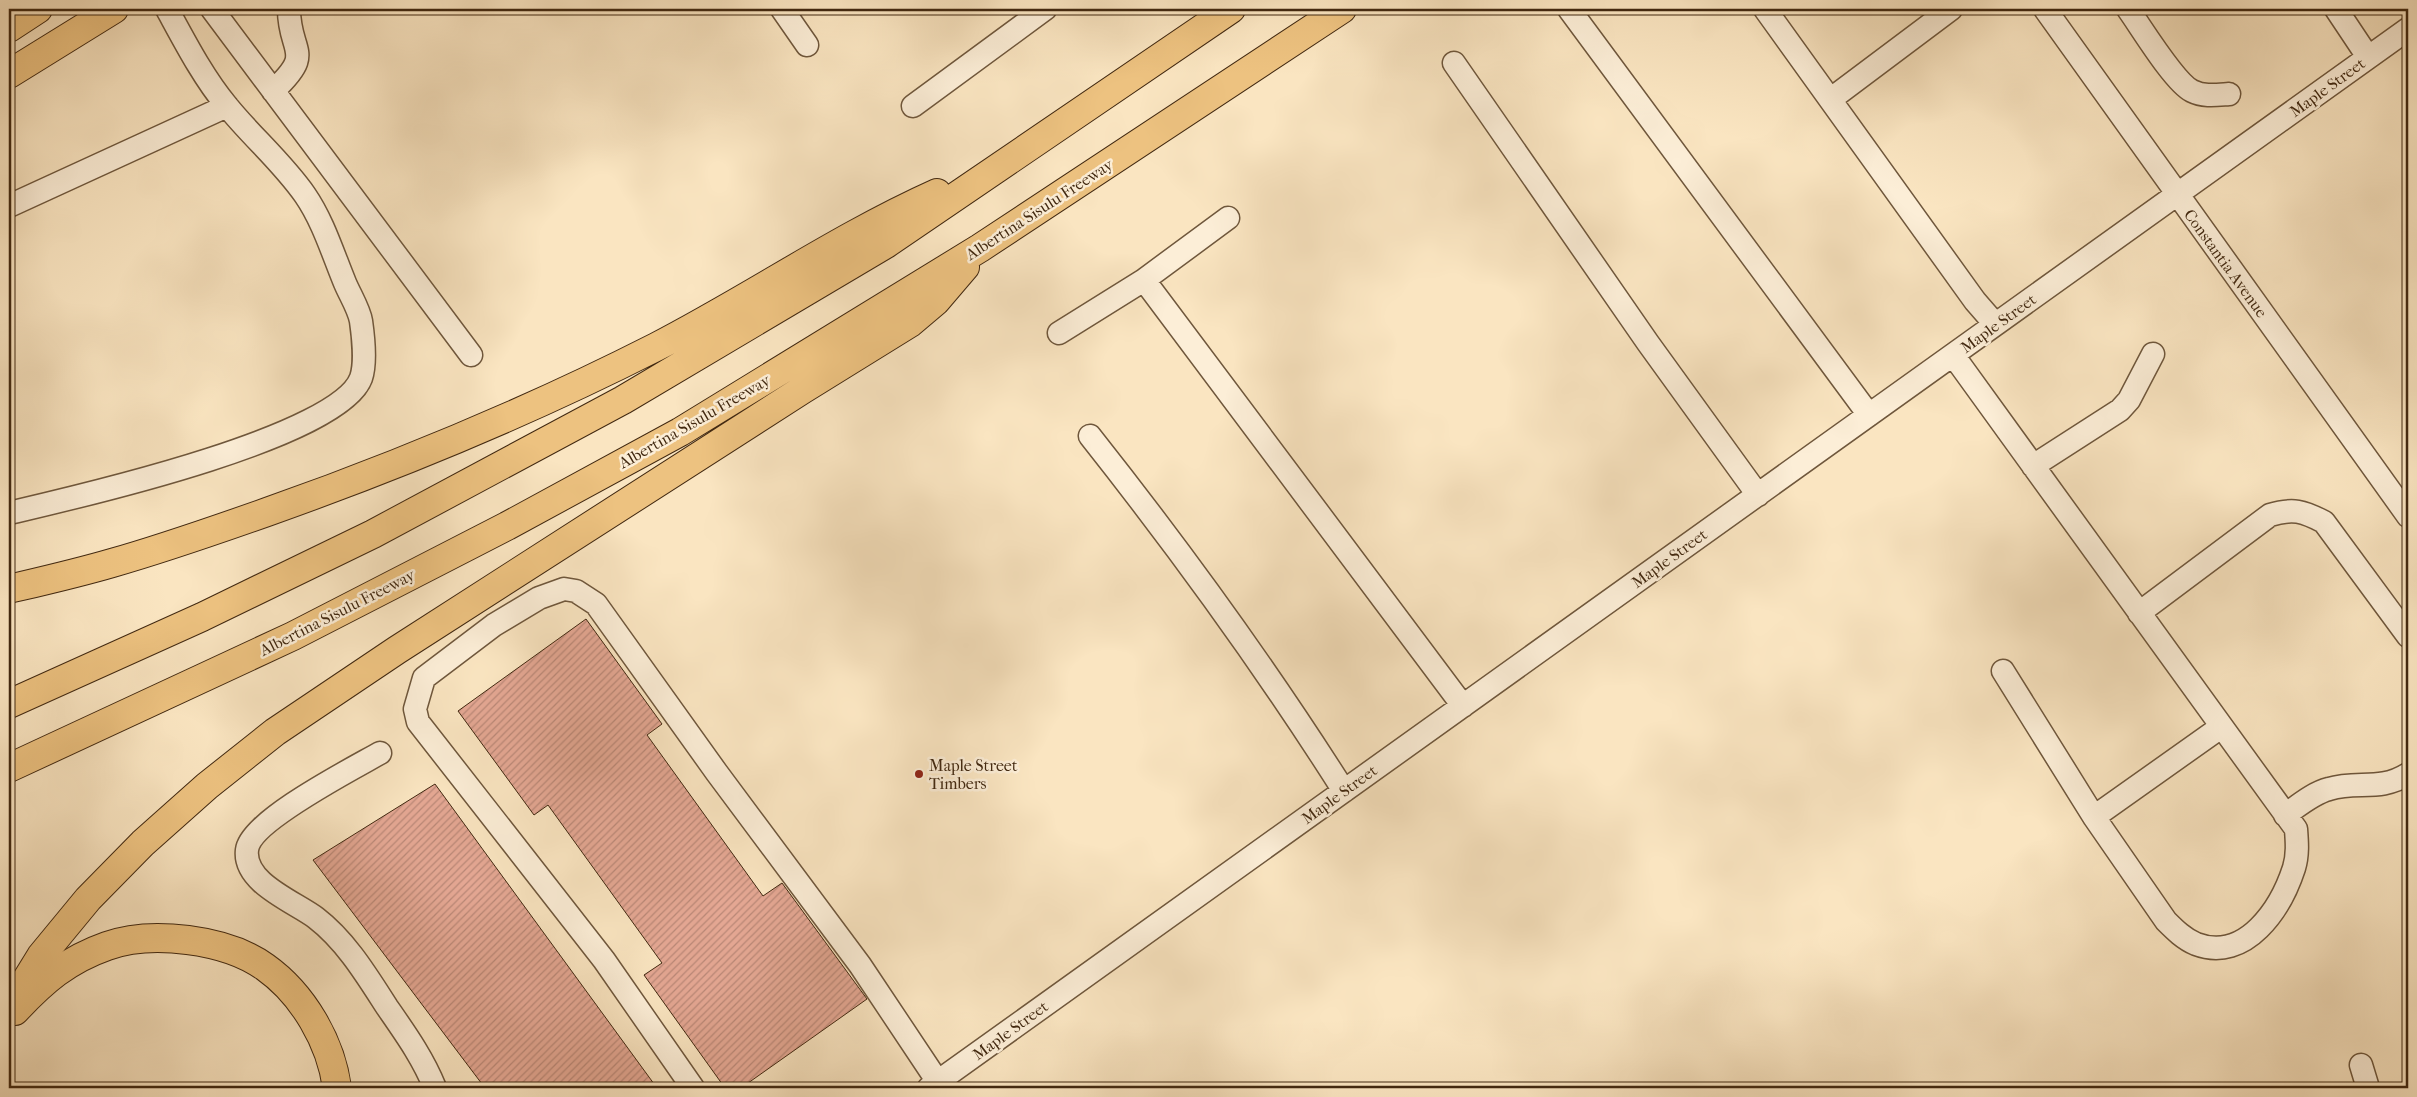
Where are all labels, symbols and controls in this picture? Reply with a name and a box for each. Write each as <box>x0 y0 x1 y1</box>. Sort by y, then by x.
street label: Maple Street <box>2286 54 2369 121</box>
street label: Albertina Sisulu Freeway <box>961 154 1117 265</box>
street label: Constantia Avenue <box>2180 205 2271 321</box>
street label: Maple Street <box>1957 290 2040 357</box>
street label: Albertina Sisulu Freeway <box>614 370 774 473</box>
street label: Maple Street <box>1628 525 1711 592</box>
street label: Albertina Sisulu Freeway <box>256 565 418 660</box>
place label: Maple Street Timbers <box>929 756 1018 793</box>
street label: Maple Street <box>1298 761 1381 828</box>
marker: Maple Street Timbers <box>913 768 925 780</box>
street label: Maple Street <box>969 997 1052 1064</box>

